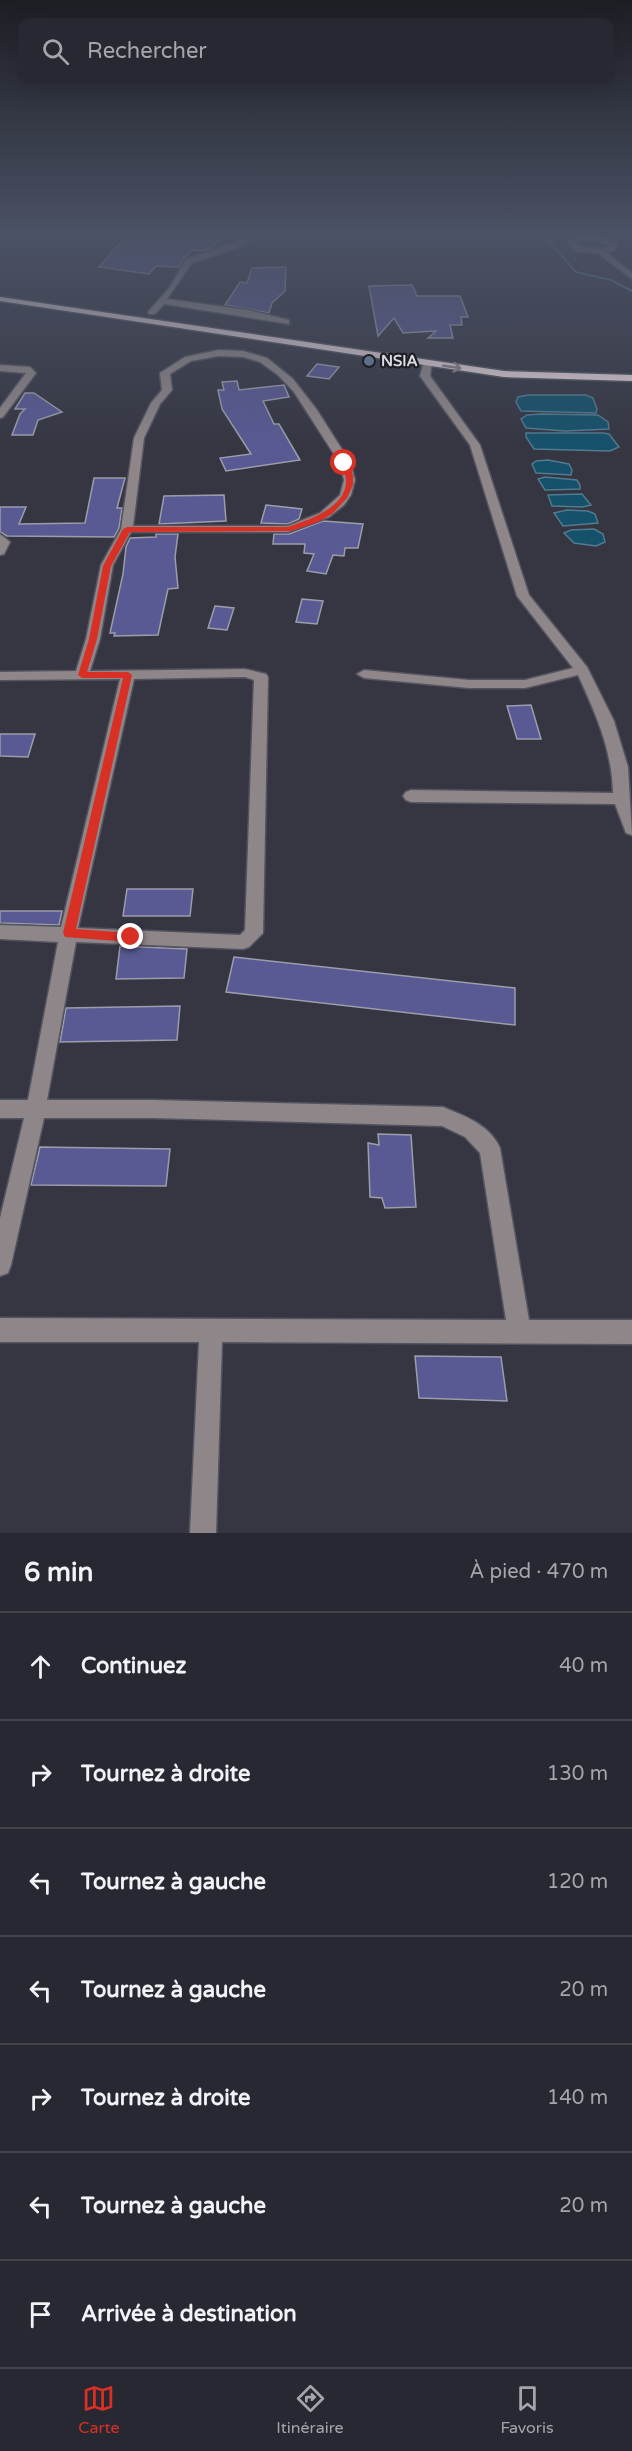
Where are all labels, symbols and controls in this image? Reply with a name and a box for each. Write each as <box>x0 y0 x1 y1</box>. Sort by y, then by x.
search box <box>18 18 614 84</box>
icon: search <box>39 35 72 68</box>
text: Rechercher <box>87 38 207 64</box>
place label: NSIA <box>381 352 418 370</box>
marker: NSIA <box>362 354 376 368</box>
one-way arrow <box>442 362 462 373</box>
route start <box>330 449 356 475</box>
route end <box>117 923 143 949</box>
text: 6 min <box>24 1557 93 1588</box>
text: À pied · 470 m <box>470 1560 608 1584</box>
icon: ahead <box>24 1650 57 1683</box>
text: Continuez <box>81 1653 186 1679</box>
text: 40 m <box>559 1654 608 1678</box>
icon: right <box>24 1758 57 1791</box>
text: Tournez à droite <box>81 1761 250 1787</box>
text: 130 m <box>547 1762 608 1786</box>
icon: left <box>24 1866 57 1899</box>
text: Tournez à gauche <box>81 1869 266 1895</box>
text: 120 m <box>547 1870 608 1894</box>
icon: left <box>24 1974 57 2007</box>
text: Tournez à gauche <box>81 1977 266 2003</box>
text: 20 m <box>559 1978 608 2002</box>
icon: right <box>24 2082 57 2115</box>
text: Tournez à droite <box>81 2085 250 2111</box>
text: 140 m <box>547 2086 608 2110</box>
icon: left <box>24 2190 57 2223</box>
text: Tournez à gauche <box>81 2193 266 2219</box>
text: 20 m <box>559 2194 608 2218</box>
icon: arrive <box>24 2298 57 2331</box>
text: Arrivée à destination <box>81 2301 297 2327</box>
tab: Carte <box>78 2382 120 2438</box>
tab: Itinéraire <box>276 2382 344 2438</box>
tab: Favoris <box>500 2382 554 2438</box>

